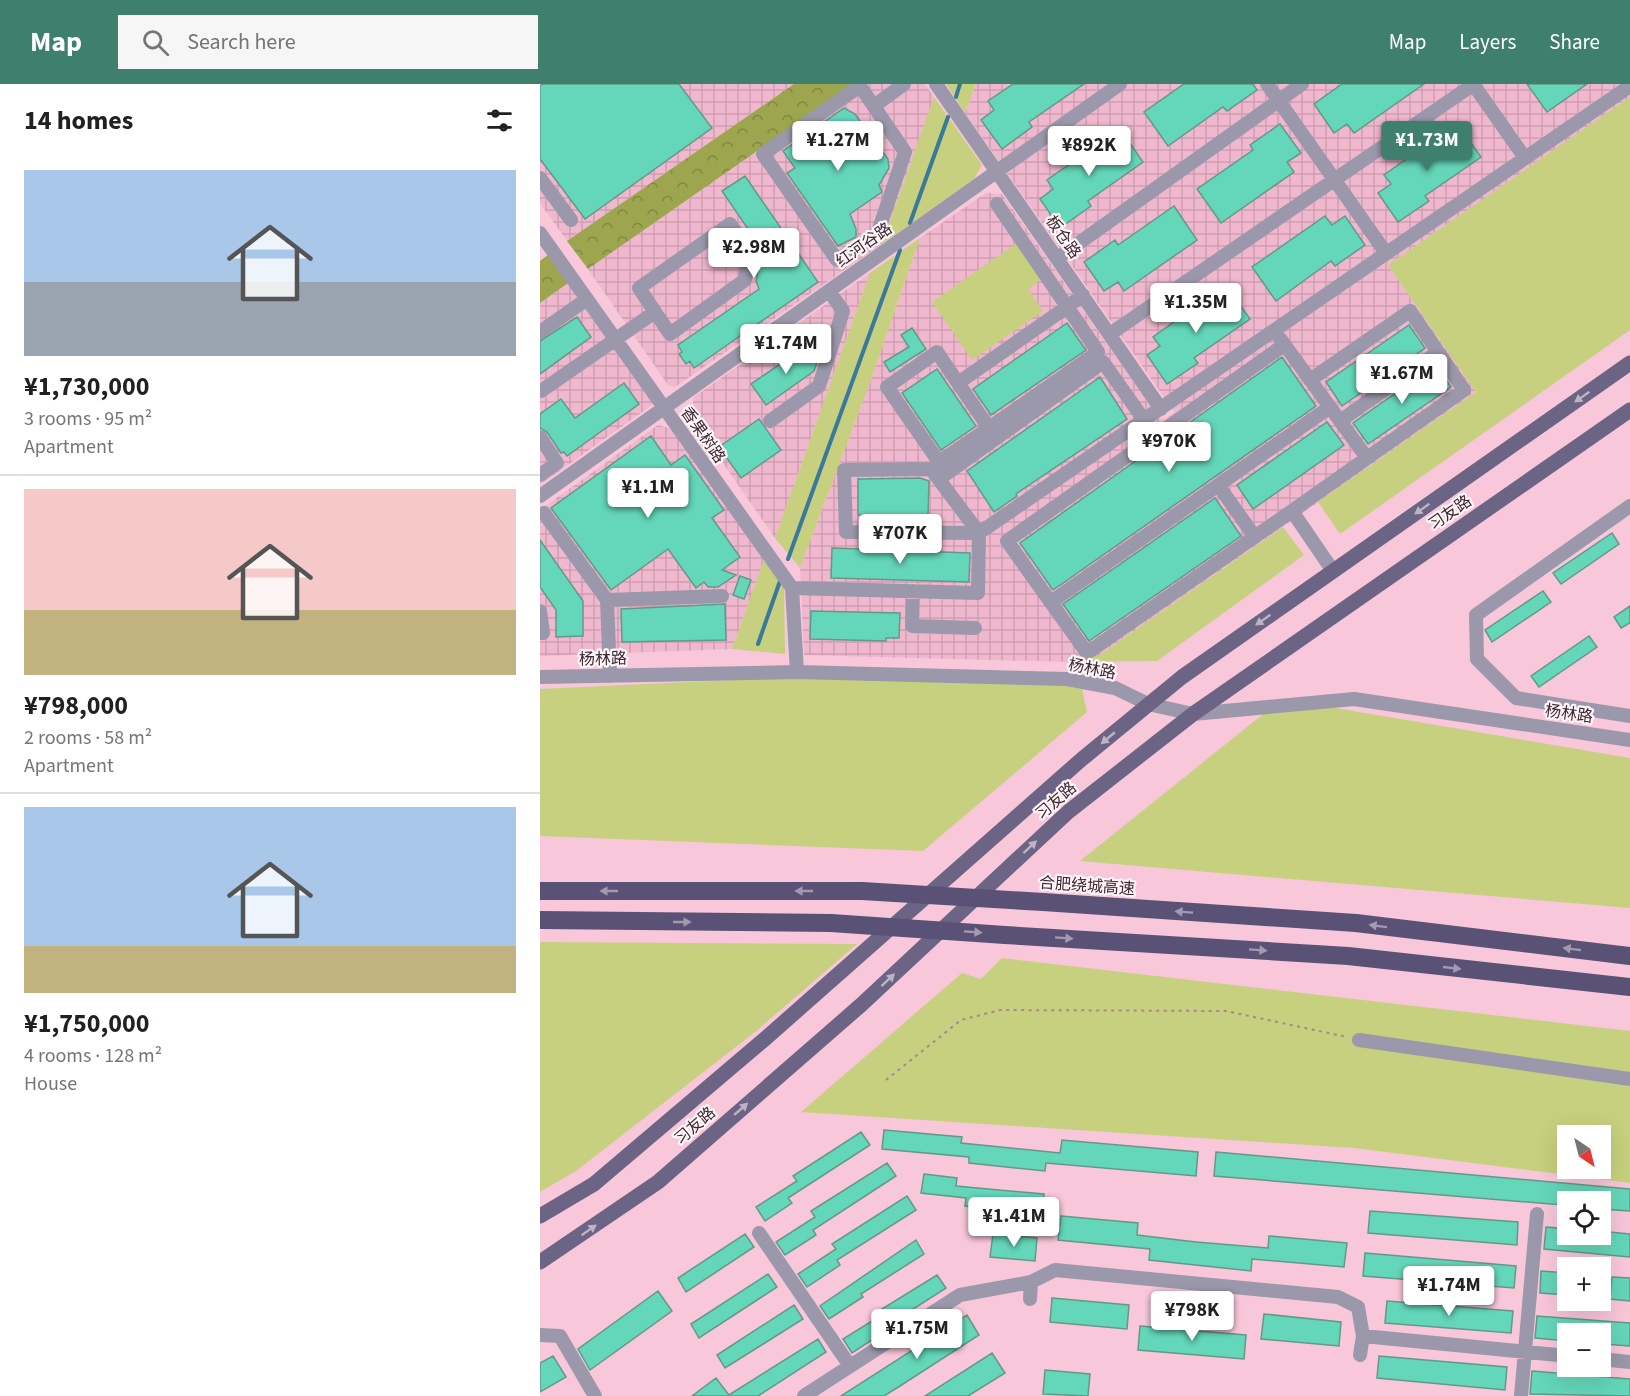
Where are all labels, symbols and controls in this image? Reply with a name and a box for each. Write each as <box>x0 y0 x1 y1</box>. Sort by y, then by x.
search box <box>118 15 538 69</box>
text: Map <box>30 22 82 62</box>
icon: search <box>139 26 172 59</box>
text: Search here <box>187 26 296 58</box>
text: Map <box>1389 27 1426 57</box>
text: Layers <box>1459 27 1516 57</box>
text: Share <box>1549 27 1600 57</box>
text: 14 homes <box>24 102 133 139</box>
icon: filters <box>483 104 516 137</box>
pin: ¥1.27M <box>789 121 887 172</box>
pin: ¥1.73M <box>1378 121 1476 172</box>
text: ¥1.27M <box>806 126 870 154</box>
pin: ¥892K <box>1047 126 1131 177</box>
text: ¥1.73M <box>1395 126 1459 154</box>
text: ¥892K <box>1062 131 1116 159</box>
icon: home <box>216 209 324 317</box>
street label: 板仓路 <box>1040 211 1086 263</box>
street label: 红河谷路 <box>831 218 897 272</box>
pin: ¥2.98M <box>705 228 803 279</box>
text: ¥2.98M <box>722 233 786 261</box>
pin: ¥1.35M <box>1147 283 1245 334</box>
text: ¥1.35M <box>1164 288 1228 316</box>
pin: ¥1.74M <box>737 324 835 375</box>
text: ¥1.74M <box>754 329 818 357</box>
pin: ¥1.67M <box>1353 354 1451 405</box>
text: ¥1.67M <box>1370 359 1434 387</box>
text: ¥1,730,000 <box>24 368 149 405</box>
one-way arrow <box>1574 391 1590 402</box>
street label: 香果树路 <box>676 402 730 468</box>
text: 3 rooms · 95 m² <box>24 405 152 433</box>
pin: ¥970K <box>1127 422 1211 473</box>
text: ¥970K <box>1142 427 1196 455</box>
text: Apartment <box>24 433 114 461</box>
pin: ¥1.1M <box>606 468 690 519</box>
text: ¥1.1M <box>622 473 674 501</box>
street label: 习友路 <box>1424 490 1476 536</box>
one-way arrow <box>1415 503 1431 515</box>
pin: ¥707K <box>858 514 942 565</box>
text: ¥707K <box>873 519 927 547</box>
icon: home <box>216 528 324 636</box>
one-way arrow <box>1255 614 1271 626</box>
street label: 杨林路 <box>579 648 627 670</box>
street label: 杨林路 <box>1066 654 1118 684</box>
text: ¥798,000 <box>24 687 128 724</box>
street label: 杨林路 <box>1544 700 1594 728</box>
text: 2 rooms · 58 m² <box>24 724 152 752</box>
one-way arrow <box>1100 732 1115 744</box>
text: Apartment <box>24 752 114 780</box>
street label: 习友路 <box>1031 777 1081 825</box>
one-way arrow <box>1023 840 1038 854</box>
icon: home <box>216 846 324 954</box>
street label: 合肥绕城高速 <box>1038 872 1136 900</box>
one-way arrow <box>599 886 618 896</box>
one-way arrow <box>794 886 813 896</box>
one-way arrow <box>1174 907 1193 916</box>
one-way arrow <box>673 917 692 927</box>
one-way arrow <box>1369 921 1388 930</box>
one-way arrow <box>963 928 982 937</box>
one-way arrow <box>1054 934 1073 943</box>
one-way arrow <box>1562 944 1581 954</box>
one-way arrow <box>1249 946 1268 955</box>
one-way arrow <box>1443 963 1462 973</box>
one-way arrow <box>881 974 895 988</box>
text: ¥1,750,000 <box>24 1005 149 1042</box>
text: 4 rooms · 128 m² <box>24 1042 162 1070</box>
text: House <box>24 1070 77 1098</box>
street label: 习友路 <box>670 1102 720 1150</box>
one-way arrow <box>733 1103 748 1116</box>
north arrow <box>1557 1125 1611 1179</box>
map controls <box>1557 1125 1611 1377</box>
button: locate <box>1557 1191 1611 1245</box>
pin: ¥1.41M <box>965 1197 1063 1248</box>
text: ¥1.41M <box>982 1202 1046 1230</box>
one-way arrow <box>581 1225 597 1236</box>
button: + <box>1557 1257 1611 1311</box>
pin: ¥1.74M <box>1400 1266 1498 1317</box>
text: ¥1.74M <box>1417 1271 1481 1299</box>
pin: ¥798K <box>1150 1291 1234 1342</box>
text: ¥798K <box>1165 1296 1219 1324</box>
pin: ¥1.75M <box>868 1309 966 1360</box>
text: ¥1.75M <box>885 1314 949 1342</box>
button: − <box>1557 1323 1611 1377</box>

